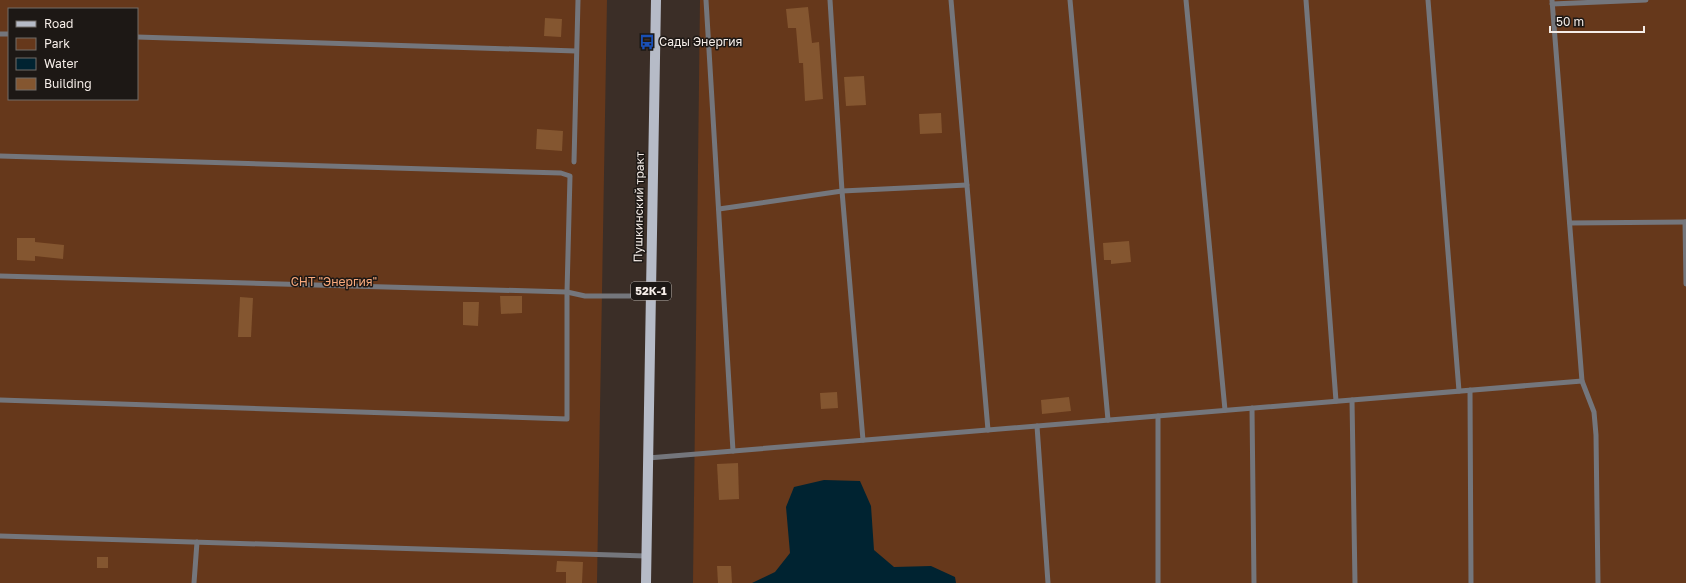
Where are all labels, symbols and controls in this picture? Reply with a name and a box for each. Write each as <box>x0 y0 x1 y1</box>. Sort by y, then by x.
legend <box>8 8 138 100</box>
scale bar <box>1550 8 1644 34</box>
text: 50 m <box>1556 14 1584 29</box>
text: Road <box>44 16 73 31</box>
bus stop icon: Сады Энергия <box>638 33 656 51</box>
place label: Сады Энергия <box>659 34 742 49</box>
text: Park <box>44 36 70 51</box>
text: Water <box>44 56 78 71</box>
text: Building <box>44 76 92 91</box>
street label: Пушкинский тракт <box>630 151 647 263</box>
park label: СНТ "Энергия" <box>291 274 377 289</box>
road number: 52К-1 <box>631 282 671 300</box>

